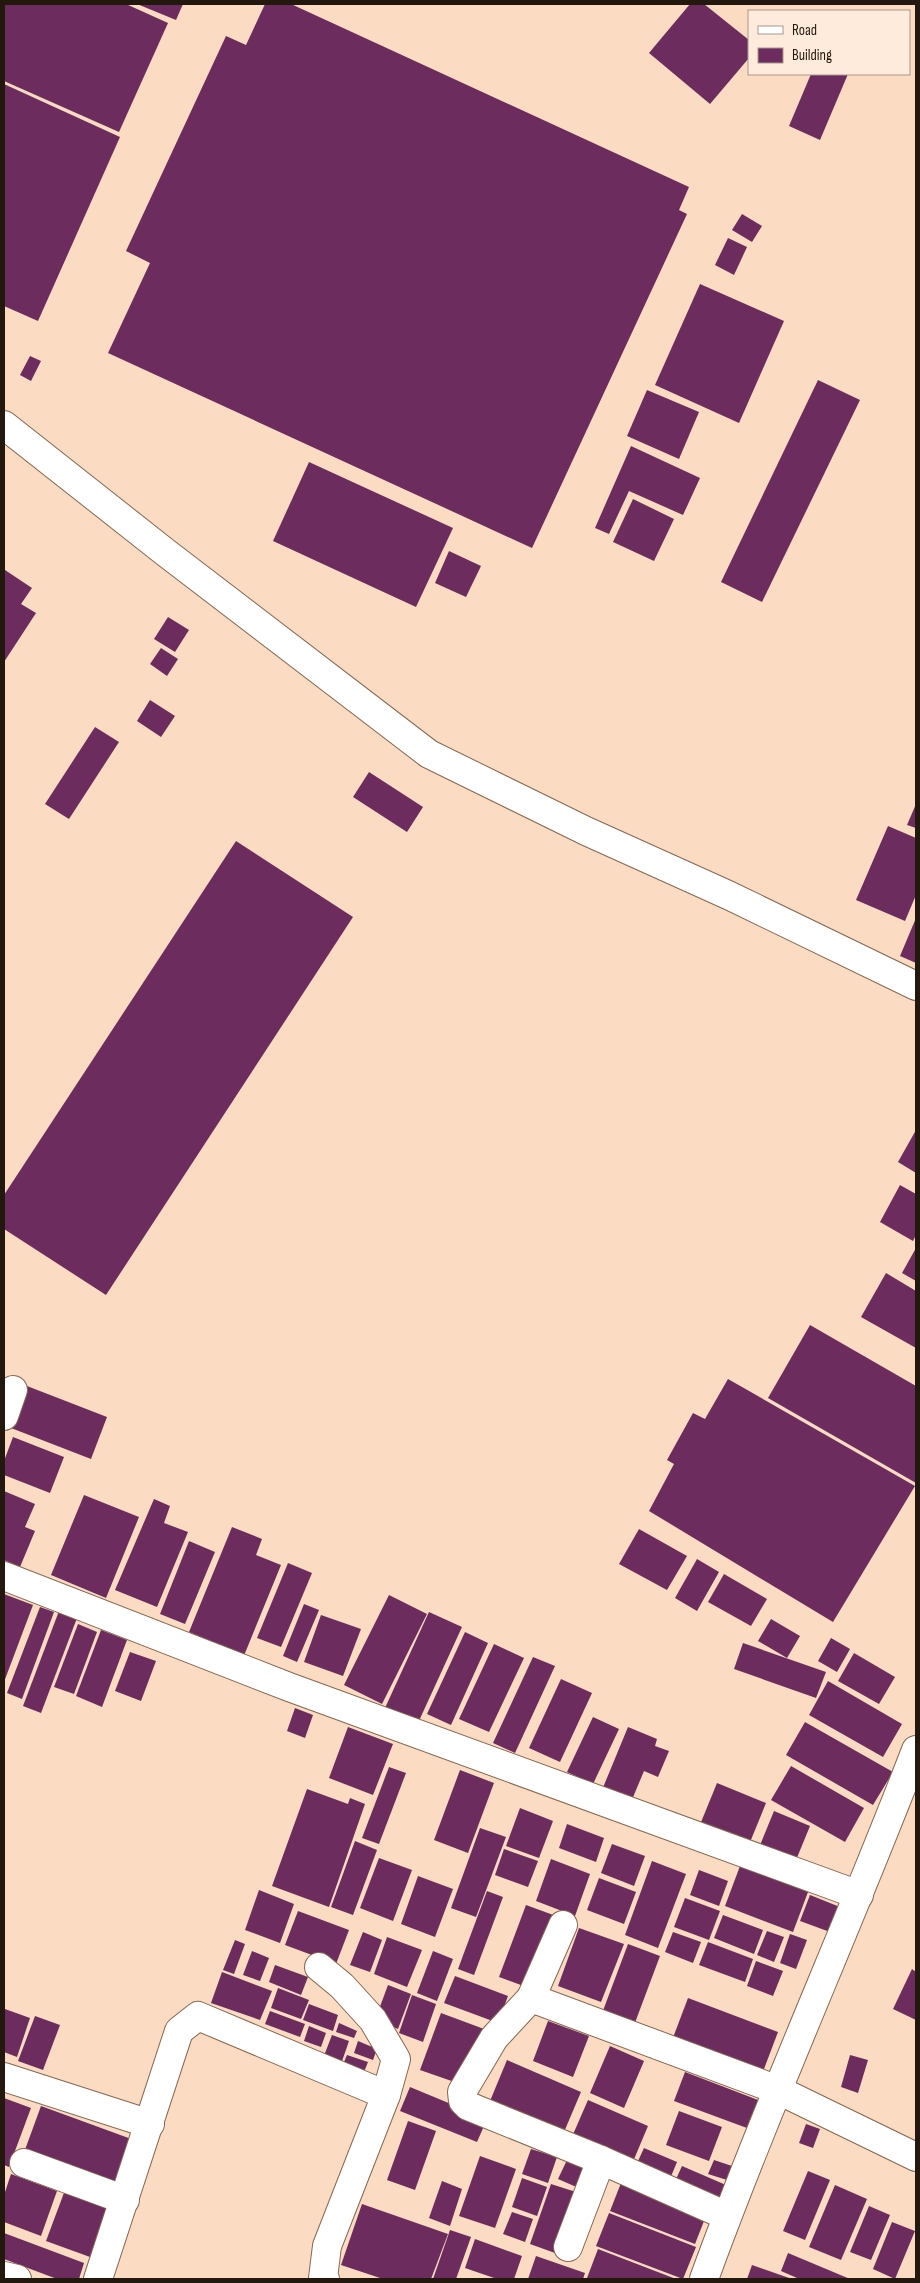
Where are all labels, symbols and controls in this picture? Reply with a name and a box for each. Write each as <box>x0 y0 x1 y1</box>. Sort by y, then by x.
legend <box>748 10 910 75</box>
text: Road <box>792 21 817 40</box>
text: Building <box>792 46 832 65</box>

